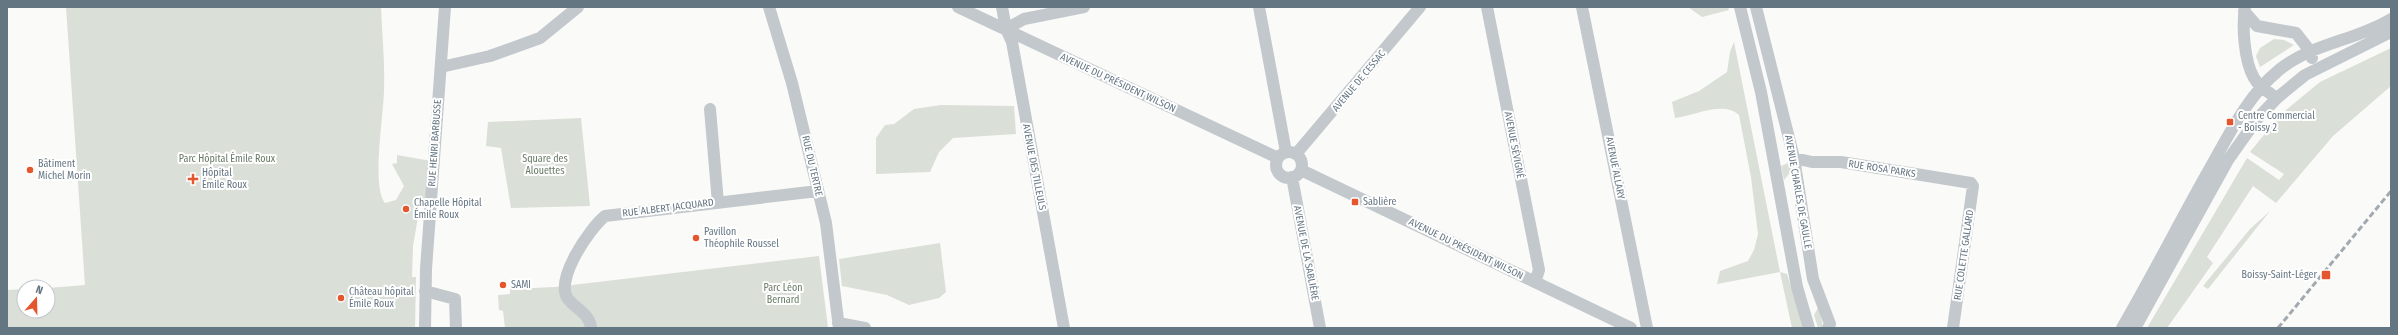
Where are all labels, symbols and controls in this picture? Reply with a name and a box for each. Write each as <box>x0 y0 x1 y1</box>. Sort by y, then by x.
street label: AVENUE DE CESSAC <box>1330 48 1388 114</box>
street label: AVENUE DU PRÉSIDENT WILSON <box>1058 49 1178 115</box>
street label: RUE HENRI BARBUSSE <box>426 99 444 187</box>
street label: AVENUE SÉVIGNÉ <box>1502 110 1528 180</box>
place label: Centre Commercial - Boissy 2 <box>2238 110 2315 134</box>
marker: Centre Commercial - Boissy 2 <box>2225 117 2235 127</box>
street label: AVENUE DES TILLEULS <box>1020 123 1048 211</box>
street label: AVENUE CHARLES DE GAULLE <box>1782 134 1814 250</box>
street label: RUE DU TERTRE <box>799 135 825 198</box>
street label: AVENUE ALLARY <box>1603 136 1627 200</box>
park label: Parc Hôpital Émile Roux <box>179 151 276 165</box>
park label: Square des Alouettes <box>522 153 568 177</box>
place label: Bâtiment Michel Morin <box>38 158 91 182</box>
street label: RUE ROSA PARKS <box>1848 158 1917 180</box>
marker: Bâtiment Michel Morin <box>25 165 35 175</box>
place label: Hôpital Émile Roux <box>202 167 247 191</box>
marker: Hôpital Émile Roux <box>187 173 199 185</box>
street label: RUE ALBERT JACQUARD <box>622 196 714 220</box>
place label: Sablière <box>1363 196 1396 208</box>
place label: Chapelle Hôpital Émile Roux <box>414 197 482 221</box>
marker: Sablière <box>1350 197 1360 207</box>
marker: Chapelle Hôpital Émile Roux <box>401 204 411 214</box>
street label: AVENUE DE LA SABLIÈRE <box>1291 204 1323 302</box>
street label: RUE COLETTE GALLARD <box>1952 209 1976 301</box>
street label: AVENUE DU PRÉSIDENT WILSON <box>1407 214 1526 282</box>
place label: Pavillon Théophile Roussel <box>704 226 779 250</box>
marker: Pavillon Théophile Roussel <box>691 233 701 243</box>
place label: Boissy-Saint-Léger <box>2241 269 2318 281</box>
marker: Boissy-Saint-Léger <box>2320 269 2332 281</box>
north arrow <box>16 279 56 319</box>
place label: SAMI <box>511 279 531 291</box>
marker: SAMI <box>498 280 508 290</box>
park label: Parc Léon Bernard <box>763 282 803 306</box>
text: N <box>34 283 45 297</box>
place label: Château hôpital Émile Roux <box>349 286 414 310</box>
marker: Château hôpital Émile Roux <box>336 293 346 303</box>

